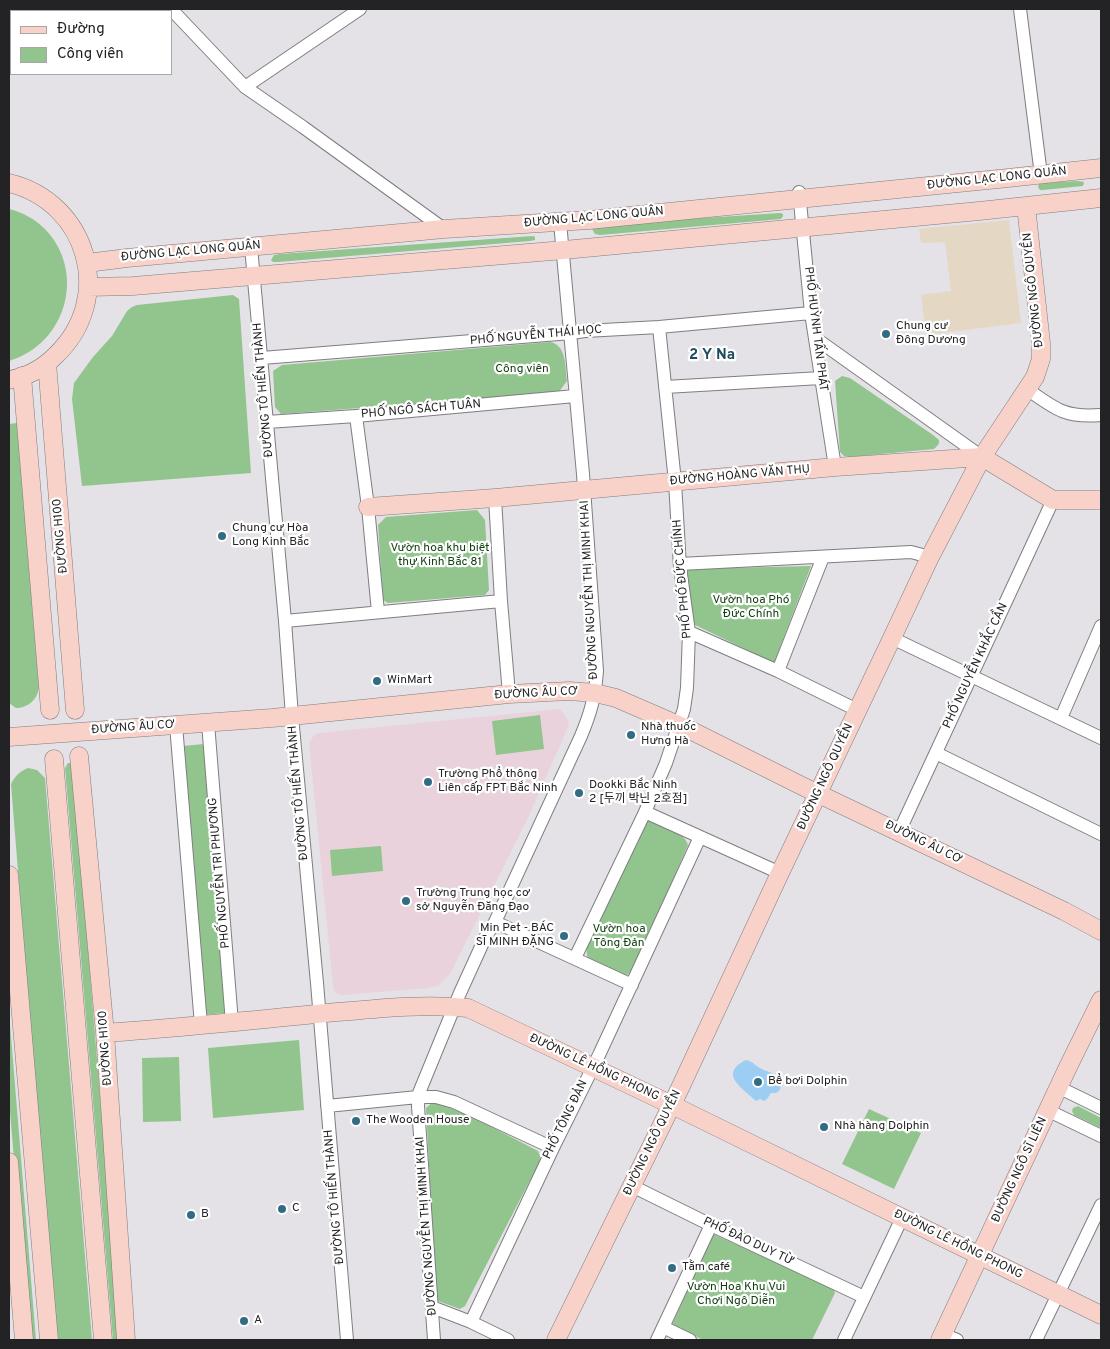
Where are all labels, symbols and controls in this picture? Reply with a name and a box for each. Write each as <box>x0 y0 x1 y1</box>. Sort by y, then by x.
legend <box>10 10 172 75</box>
text: Đường <box>57 20 105 39</box>
text: Công viên <box>57 45 124 64</box>
street label: ĐƯỜNG LẠC LONG QUÂN <box>927 165 1067 193</box>
street label: ĐƯỜNG LẠC LONG QUÂN <box>524 205 664 231</box>
street label: ĐƯỜNG NGÔ QUYỀN <box>1021 232 1047 348</box>
street label: ĐƯỜNG LẠC LONG QUÂN <box>121 239 261 265</box>
street label: PHỐ HUỲNH TẤN PHÁT <box>800 266 830 392</box>
place label: Chung cư Đông Dương <box>896 320 966 348</box>
street label: ĐƯỜNG TÔ HIẾN THÀNH <box>251 322 277 458</box>
street label: PHỐ NGUYỄN THÁI HỌC <box>469 323 603 349</box>
marker: Chung cư Đông Dương <box>880 328 892 340</box>
district label: 2 Y Na <box>689 347 735 365</box>
park label: Công viên <box>495 363 549 377</box>
street label: PHỐ NGÔ SÁCH TUÂN <box>360 398 482 422</box>
street label: ĐƯỜNG HOÀNG VĂN THỤ <box>669 463 811 489</box>
street label: ĐƯỜNG H100 <box>51 498 71 574</box>
street label: ĐƯỜNG NGUYỄN THỊ MINH KHAI <box>578 500 602 680</box>
street label: PHỐ PHÓ ĐỨC CHÍNH <box>671 519 695 639</box>
place label: Chung cư Hòa Long Kinh Bắc <box>232 522 309 550</box>
marker: Chung cư Hòa Long Kinh Bắc <box>216 530 228 542</box>
park label: Vườn hoa khu biệt thự Kinh Bắc 81 <box>390 542 490 570</box>
park label: Vườn hoa Phó Đức Chính <box>712 594 790 622</box>
street label: PHỐ NGUYỄN KHẮC CẦN <box>941 601 1011 731</box>
place label: WinMart <box>387 674 432 688</box>
marker: WinMart <box>371 675 383 687</box>
street label: ĐƯỜNG ÂU CƠ <box>494 685 578 703</box>
street label: ĐƯỜNG ÂU CƠ <box>91 718 175 738</box>
place label: Nhà thuốc Hưng Hà <box>641 721 696 749</box>
street label: ĐƯỜNG NGÔ QUYỀN <box>795 722 857 832</box>
street label: ĐƯỜNG TÔ HIẾN THÀNH <box>286 725 312 861</box>
marker: Nhà thuốc Hưng Hà <box>625 729 637 741</box>
place label: Trường Phổ thông Liên cấp FPT Bắc Ninh <box>438 768 558 796</box>
marker: Trường Phổ thông Liên cấp FPT Bắc Ninh <box>422 776 434 788</box>
place label: Dookki Bắc Ninh 2 [두끼 박닌 2호점] <box>589 779 687 807</box>
marker: Dookki Bắc Ninh 2 [두끼 박닌 2호점] <box>573 787 585 799</box>
street label: PHỐ NGUYỄN TRI PHƯƠNG <box>206 797 234 949</box>
street label: ĐƯỜNG ÂU CƠ <box>882 818 964 868</box>
place label: Trường Trung học cơ sở Nguyễn Đăng Đạo <box>416 887 530 915</box>
marker: Trường Trung học cơ sở Nguyễn Đăng Đạo <box>400 895 412 907</box>
place label: Min Pet - BÁC SĨ MINH ĐẶNG <box>476 922 554 950</box>
park label: Vườn hoa Tông Đản <box>592 923 646 951</box>
marker: Min Pet - BÁC SĨ MINH ĐẶNG <box>558 930 570 942</box>
street label: ĐƯỜNG H100 <box>96 1010 116 1086</box>
street label: ĐƯỜNG LÊ HỒNG PHONG <box>527 1031 661 1105</box>
place label: Bể bơi Dolphin <box>768 1075 847 1089</box>
marker: Bể bơi Dolphin <box>752 1076 764 1088</box>
street label: PHỐ TÔNG ĐẢN <box>541 1078 591 1162</box>
street label: ĐƯỜNG NGÔ QUYỀN <box>621 1088 685 1198</box>
place label: The Wooden House <box>366 1114 470 1128</box>
marker: The Wooden House <box>350 1115 362 1127</box>
street label: ĐƯỜNG NGÔ SĨ LIÊN <box>989 1115 1051 1225</box>
place label: Nhà hàng Dolphin <box>834 1120 929 1134</box>
marker: Nhà hàng Dolphin <box>818 1121 830 1133</box>
street label: ĐƯỜNG TÔ HIẾN THÀNH <box>322 1129 348 1265</box>
street label: ĐƯỜNG NGUYỄN THỊ MINH KHAI <box>414 1136 440 1316</box>
place label: C <box>292 1202 300 1216</box>
marker: C <box>276 1203 288 1215</box>
street label: ĐƯỜNG LÊ HỒNG PHONG <box>891 1207 1025 1283</box>
place label: B <box>201 1208 209 1222</box>
marker: B <box>185 1209 197 1221</box>
street label: PHỐ ĐÀO DUY TỪ <box>700 1215 796 1269</box>
place label: Tằm café <box>682 1261 730 1275</box>
marker: Tằm café <box>666 1262 678 1274</box>
park label: Vườn Hoa Khu Vui Chơi Ngô Diễn <box>687 1281 785 1309</box>
place label: A <box>254 1314 262 1328</box>
marker: A <box>238 1315 250 1327</box>

